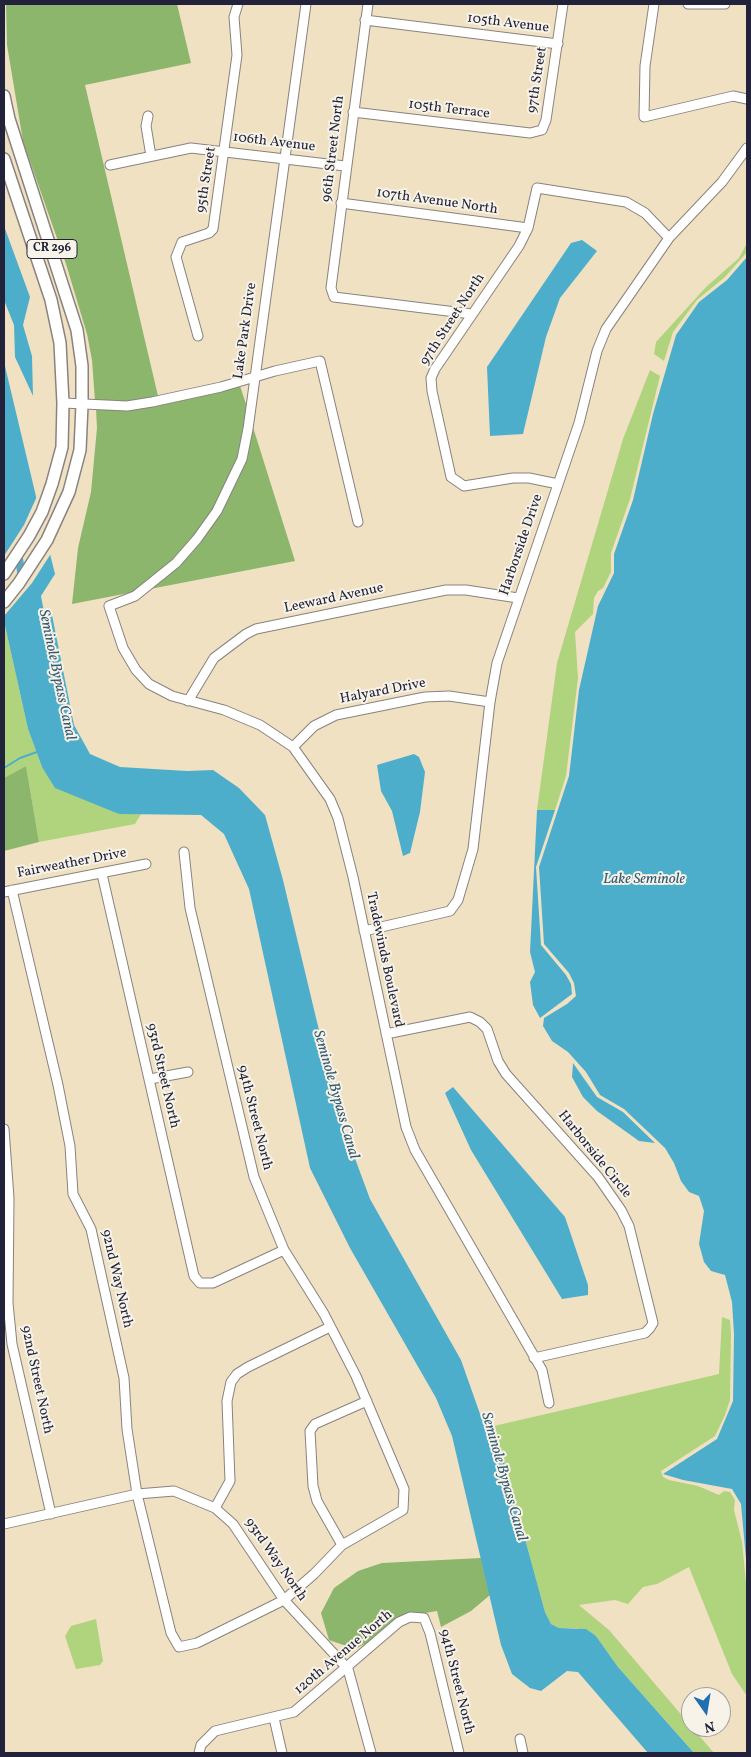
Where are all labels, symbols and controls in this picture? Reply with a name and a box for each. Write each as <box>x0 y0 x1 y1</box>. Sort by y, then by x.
street label: 105th Avenue <box>466 11 550 37</box>
street label: 97th Street <box>524 46 552 114</box>
street label: 96th Street North <box>319 95 349 203</box>
street label: 105th Terrace <box>407 97 491 123</box>
street label: 106th Avenue <box>232 130 316 156</box>
street label: 95th Street <box>193 146 221 214</box>
street label: 107th Avenue North <box>375 185 499 219</box>
road number: CR 296 <box>27 240 77 258</box>
street label: 97th Street North <box>417 271 489 369</box>
street label: Lake Park Drive <box>231 282 261 380</box>
street label: Harborside Drive <box>497 492 547 598</box>
street label: Leeward Avenue <box>283 580 385 618</box>
water label: Seminole Bypass Canal <box>33 608 79 742</box>
street label: Halyard Drive <box>339 675 427 709</box>
street label: Fairweather Drive <box>16 845 128 883</box>
water label: Lake Seminole <box>603 871 685 889</box>
street label: Tradewinds Boulevard <box>361 891 407 1029</box>
street label: 93rd Street North <box>142 1022 182 1130</box>
water label: Seminole Bypass Canal <box>308 1029 362 1161</box>
street label: 94th Street North <box>233 1064 275 1172</box>
street label: Harborside Circle <box>554 1108 634 1202</box>
street label: 92nd Way North <box>96 1228 136 1330</box>
street label: 92nd Street North <box>16 1324 56 1436</box>
water label: Seminole Bypass Canal <box>476 1411 530 1543</box>
street label: 93rd Way North <box>240 1515 310 1605</box>
street label: 120th Avenue North <box>292 1607 396 1699</box>
street label: 94th Street North <box>435 1628 477 1736</box>
north arrow <box>681 1687 731 1737</box>
text: N <box>702 1716 716 1737</box>

